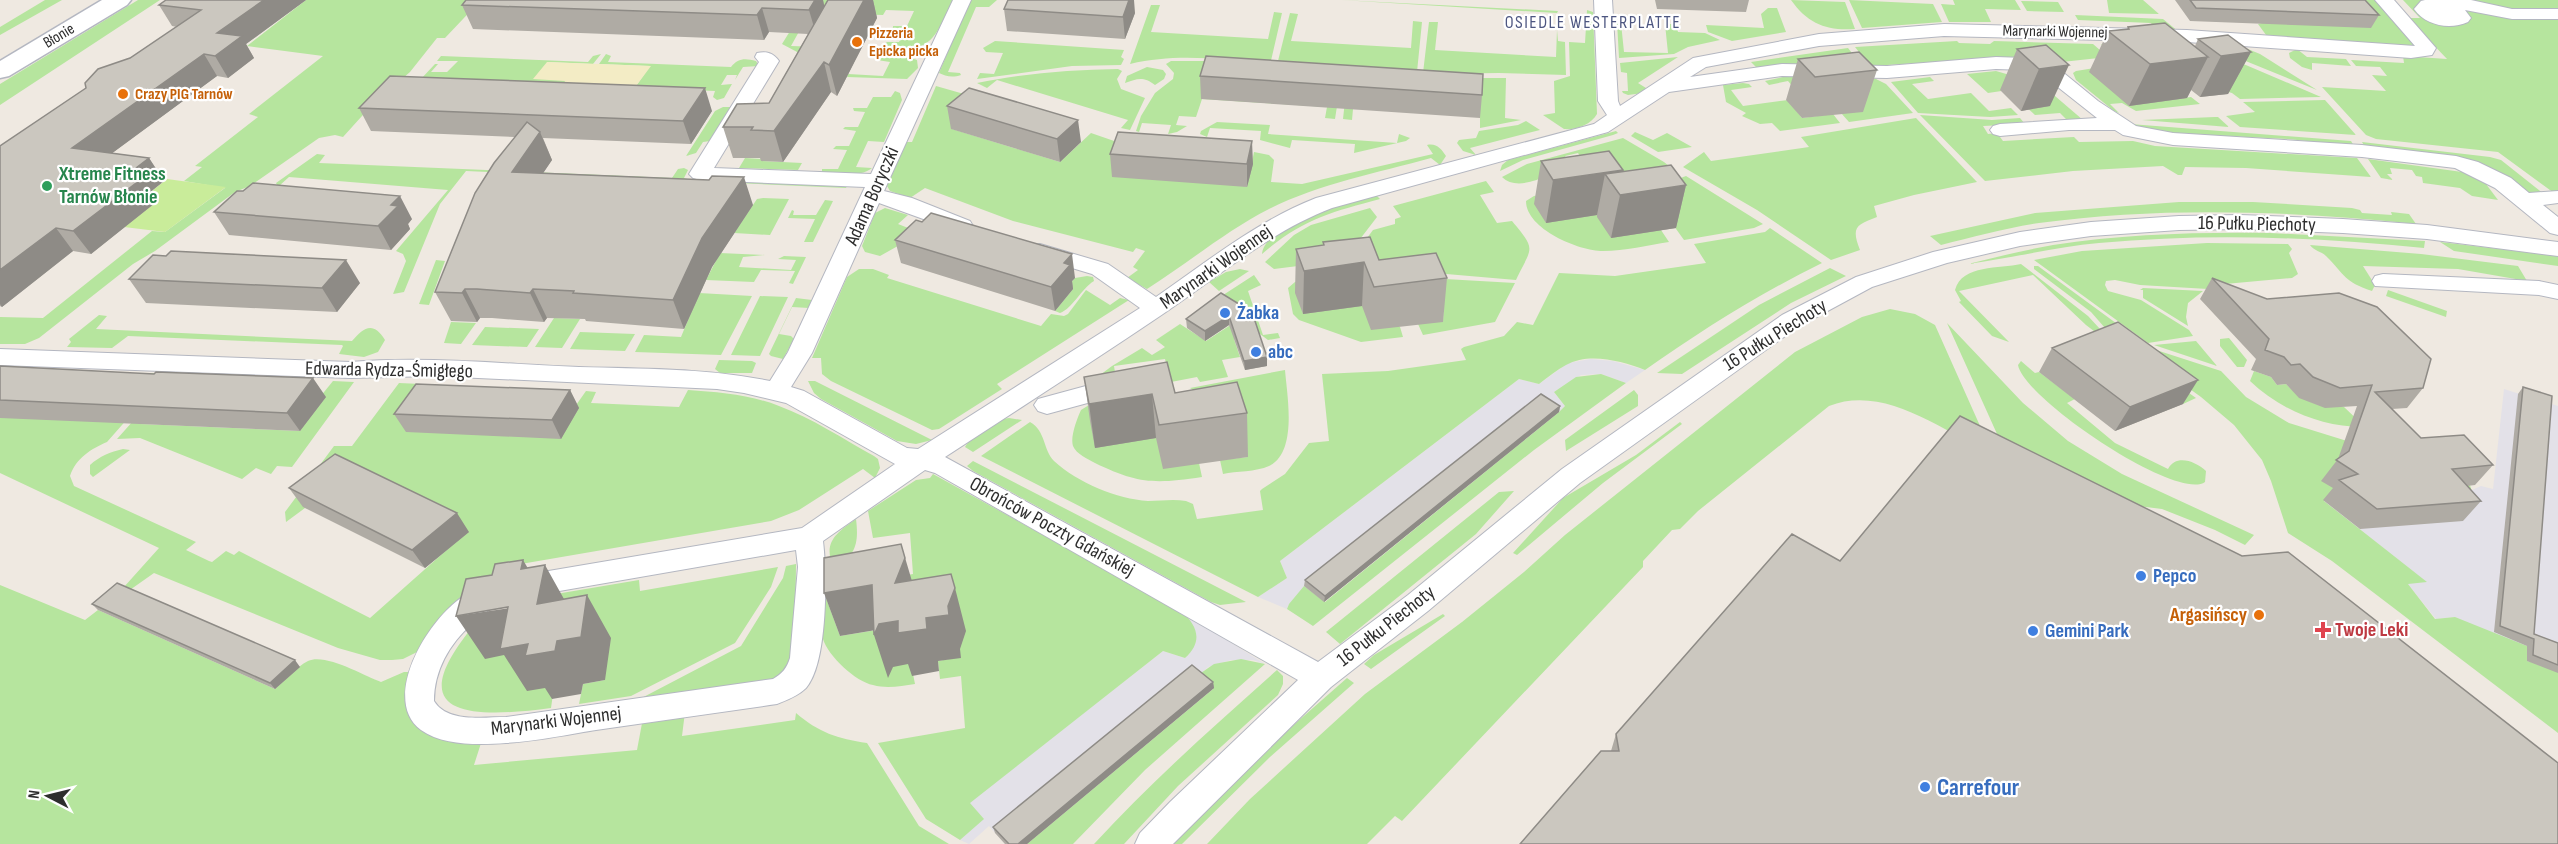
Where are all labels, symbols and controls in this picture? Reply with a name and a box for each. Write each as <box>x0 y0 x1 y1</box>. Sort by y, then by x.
district label: OSIEDLE WESTERPLATTE <box>1505 12 1681 33</box>
street label: Błonie <box>40 19 78 53</box>
street label: Marynarki Wojennej <box>2002 22 2108 42</box>
place label: Pizzeria Epicka picka <box>869 24 939 61</box>
marker: Pizzeria Epicka picka <box>850 35 864 49</box>
place label: Crazy PIG Tarnów <box>135 85 233 104</box>
marker: Crazy PIG Tarnów <box>116 87 130 101</box>
street label: Adama Boryczki <box>839 143 904 250</box>
place label: Xtreme Fitness Tarnów Błonie <box>58 162 166 209</box>
marker: Xtreme Fitness Tarnów Błonie <box>40 179 54 193</box>
street label: 16 Pułku Piechoty <box>2198 211 2316 237</box>
street label: Marynarki Wojennej <box>1155 220 1277 314</box>
street label: 16 Pułku Piechoty <box>1719 294 1831 376</box>
place label: Żabka <box>1237 301 1279 325</box>
marker: Żabka <box>1218 306 1232 320</box>
place label: abc <box>1268 340 1293 364</box>
marker: abc <box>1249 345 1263 359</box>
street label: Edwarda Rydza-Śmigłego <box>305 357 473 383</box>
street label: Obrońców Poczty Gdańskiej <box>965 472 1139 582</box>
place label: Pepco <box>2153 564 2196 588</box>
marker: Pepco <box>2134 569 2148 583</box>
street label: 16 Pułku Piechoty <box>1332 580 1440 672</box>
place label: Argasińscy <box>2169 603 2248 627</box>
marker: Argasińscy <box>2252 608 2266 622</box>
place label: Twoje Leki <box>2335 618 2408 642</box>
place label: Gemini Park <box>2045 619 2130 643</box>
marker: Twoje Leki <box>2316 623 2330 637</box>
marker: Gemini Park <box>2026 624 2040 638</box>
street label: Marynarki Wojennej <box>489 701 623 741</box>
north arrow <box>18 766 78 826</box>
place label: Carrefour <box>1937 773 2020 802</box>
marker: Carrefour <box>1918 780 1932 794</box>
text: N <box>25 789 45 800</box>

